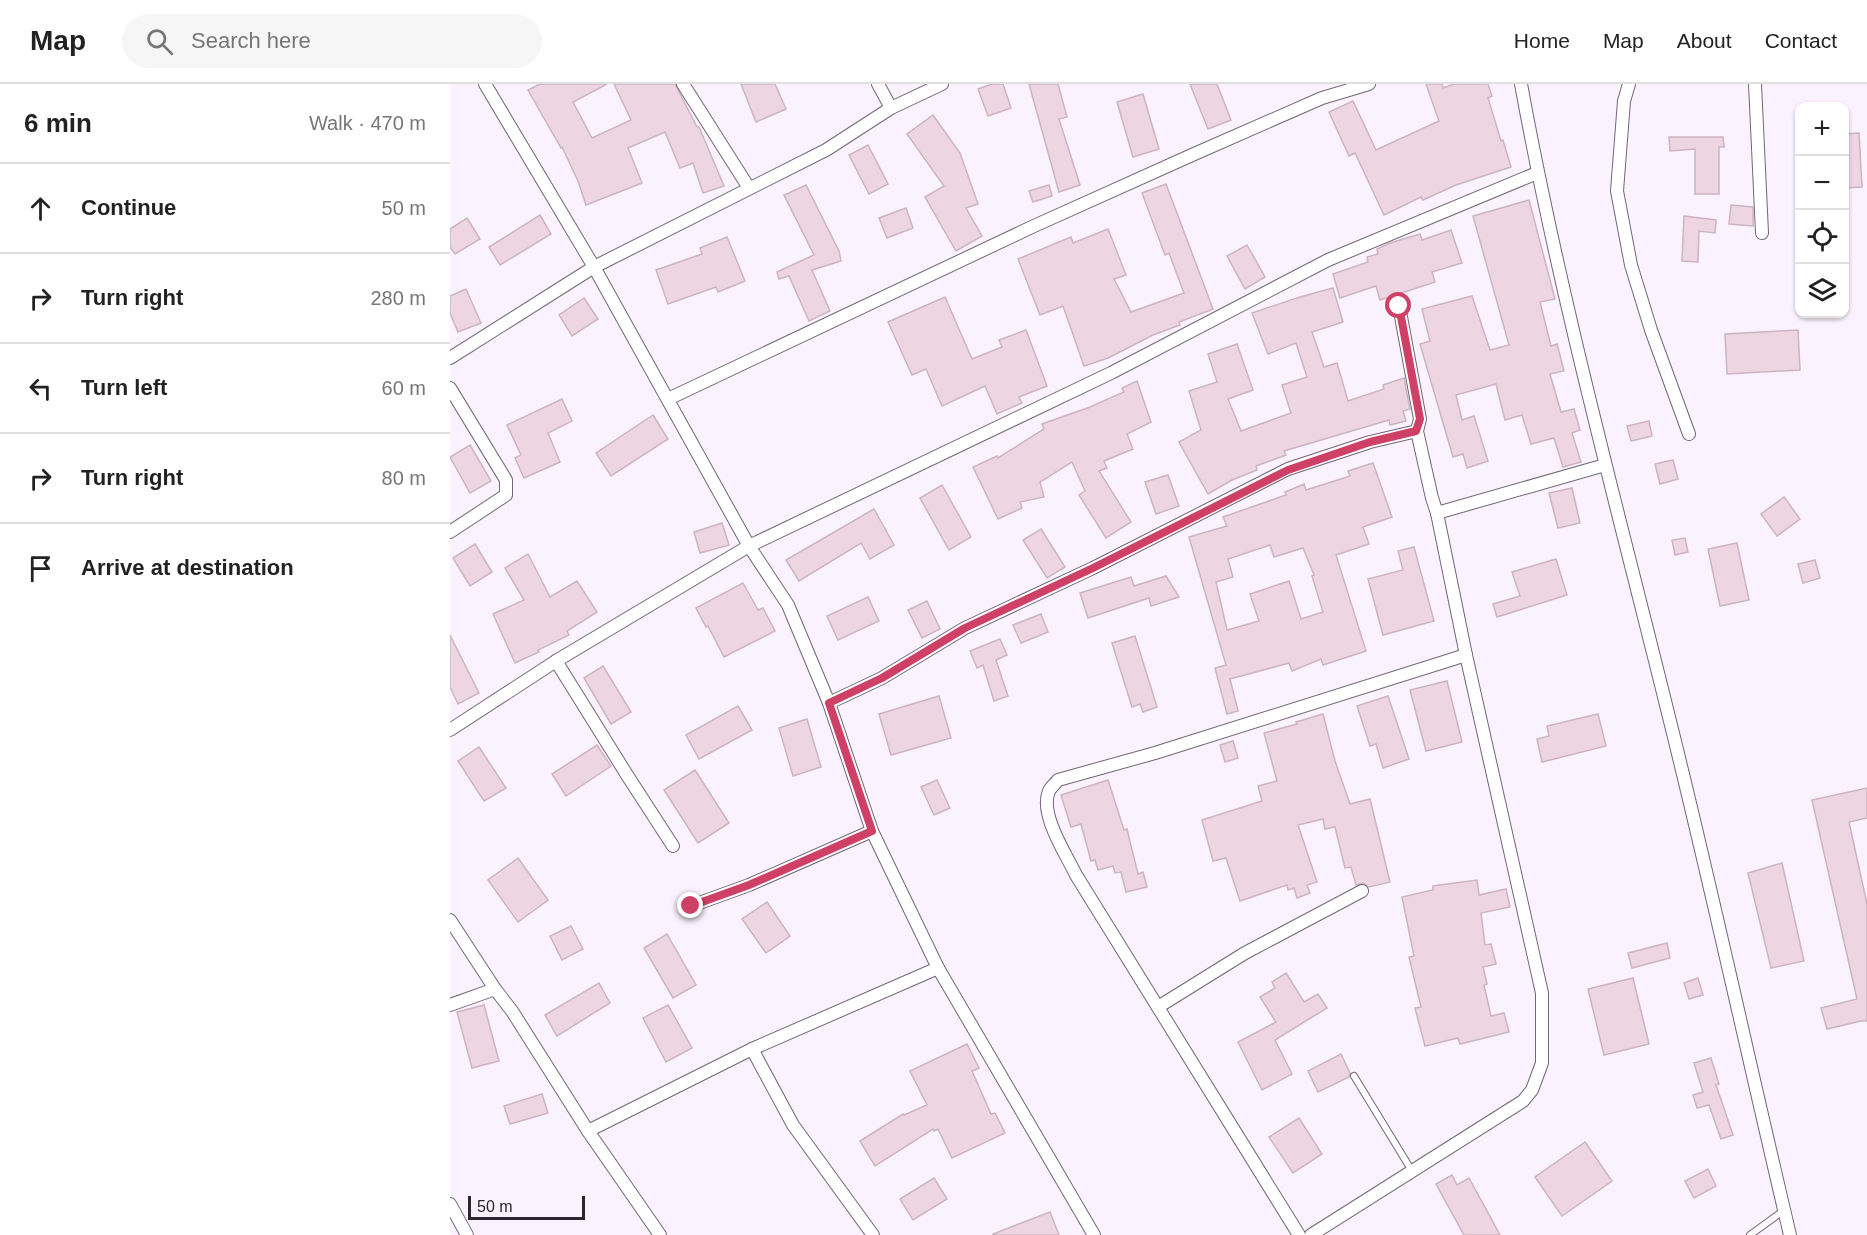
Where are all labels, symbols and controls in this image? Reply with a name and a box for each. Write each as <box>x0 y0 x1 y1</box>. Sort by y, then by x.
search box <box>122 14 542 68</box>
text: Map <box>30 25 86 56</box>
icon: search <box>143 25 176 58</box>
text: Search here <box>191 28 311 53</box>
text: Home <box>1514 29 1570 52</box>
text: Map <box>1603 29 1644 52</box>
text: About <box>1677 29 1732 52</box>
text: Contact <box>1765 29 1837 52</box>
map controls <box>1795 102 1849 318</box>
button: + <box>1795 102 1849 156</box>
text: 6 min <box>24 108 92 138</box>
text: Walk · 470 m <box>309 112 426 134</box>
button: − <box>1795 156 1849 210</box>
icon: ahead <box>24 192 57 225</box>
text: Continue <box>81 195 176 220</box>
text: 50 m <box>382 197 426 219</box>
button: locate <box>1795 210 1849 264</box>
button: layers <box>1795 264 1849 318</box>
icon: right <box>24 282 57 315</box>
text: Turn right <box>81 285 183 310</box>
text: 280 m <box>370 287 426 309</box>
route start <box>1385 292 1411 318</box>
icon: left <box>24 372 57 405</box>
text: Turn left <box>81 375 167 400</box>
text: 60 m <box>382 377 426 399</box>
icon: right <box>24 462 57 495</box>
text: Turn right <box>81 465 183 490</box>
text: 80 m <box>382 467 426 489</box>
icon: arrive <box>24 552 57 585</box>
text: Arrive at destination <box>81 555 294 580</box>
route end <box>677 892 703 918</box>
scale bar <box>468 1193 585 1220</box>
text: 50 m <box>477 1198 513 1215</box>

